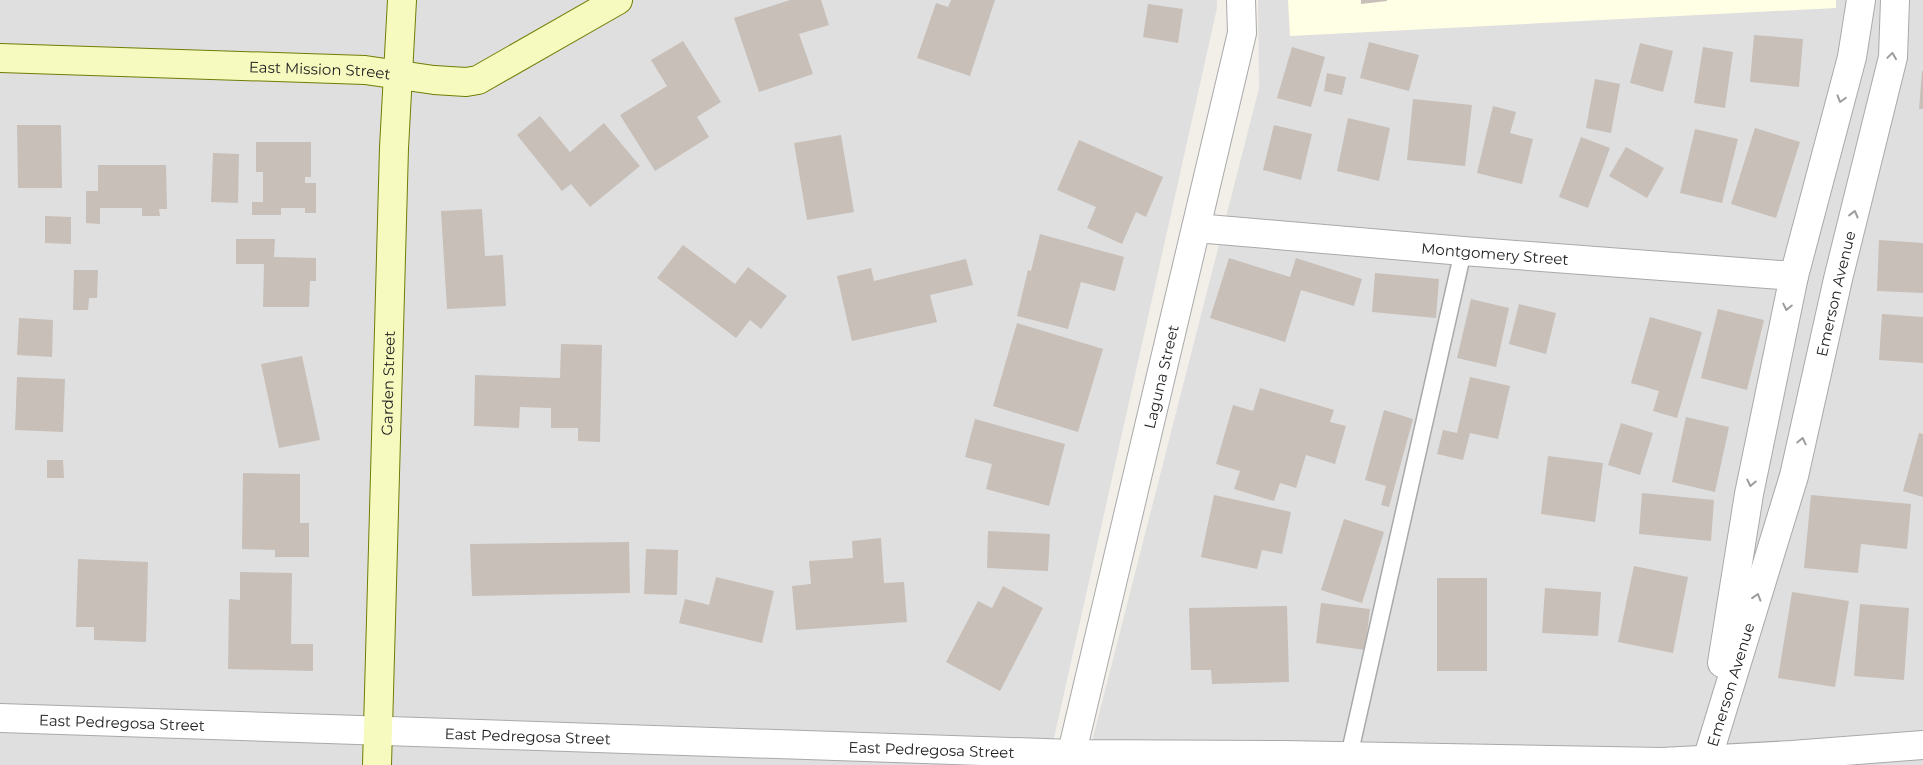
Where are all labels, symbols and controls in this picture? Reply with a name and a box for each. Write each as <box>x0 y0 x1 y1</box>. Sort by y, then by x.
one-way arrow <box>1886 52 1897 60</box>
street label: East Mission Street <box>249 57 392 83</box>
one-way arrow <box>1836 94 1846 103</box>
one-way arrow <box>1848 210 1859 219</box>
street label: Emerson Avenue <box>1811 229 1859 358</box>
street label: Montgomery Street <box>1420 238 1569 268</box>
one-way arrow <box>1783 303 1793 312</box>
street label: Laguna Street <box>1139 323 1182 431</box>
street label: Garden Street <box>377 330 398 436</box>
one-way arrow <box>1796 436 1807 445</box>
one-way arrow <box>1746 479 1757 488</box>
one-way arrow <box>1752 593 1762 601</box>
street label: Emerson Avenue <box>1702 620 1758 749</box>
street label: East Pedregosa Street <box>39 710 205 734</box>
street label: East Pedregosa Street <box>444 723 611 748</box>
street label: East Pedregosa Street <box>848 737 1015 762</box>

